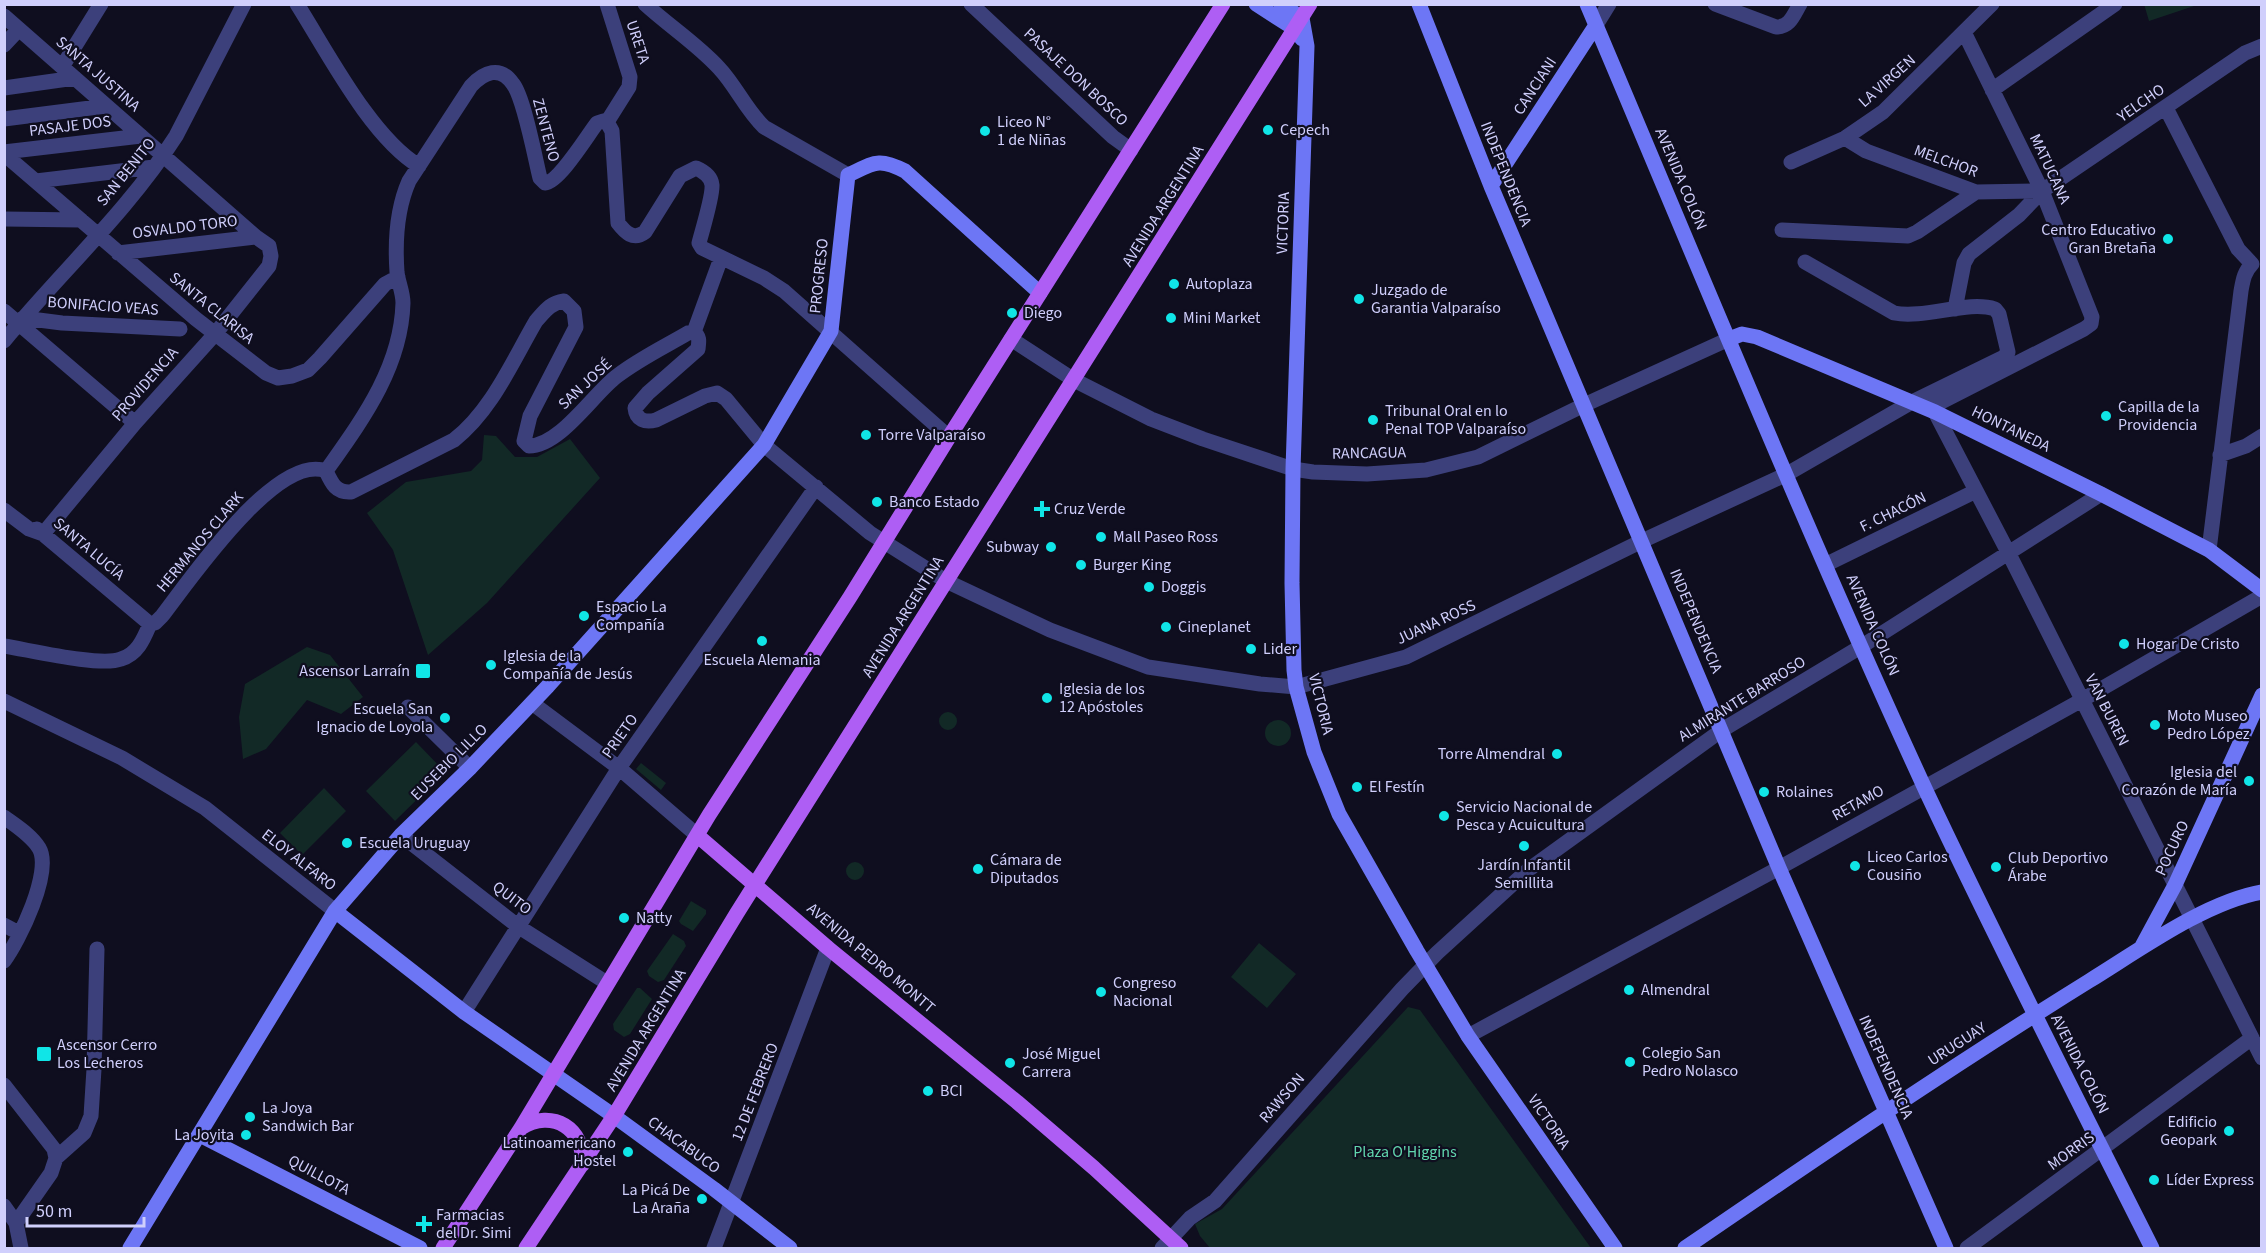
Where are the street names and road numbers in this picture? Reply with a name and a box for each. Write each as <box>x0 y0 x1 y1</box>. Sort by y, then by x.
street label: URETA <box>621 17 655 67</box>
street label: PASAJE DON BOSCO <box>1019 23 1133 131</box>
street label: SANTA JUSTINA <box>51 31 145 117</box>
street label: LA VIRGEN <box>1854 49 1920 113</box>
street label: CANCIANI <box>1508 53 1562 119</box>
street label: YELCHO <box>2112 79 2169 128</box>
street label: ZENTENO <box>527 96 565 164</box>
street label: PASAJE DOS <box>28 110 112 142</box>
street label: INDEPENDENCIA <box>1475 118 1537 230</box>
street label: AVENIDA COLÓN <box>1650 125 1712 233</box>
street label: MATUCANA <box>2024 130 2076 208</box>
street label: SAN BENITO <box>92 133 160 211</box>
street label: MELCHOR <box>1911 139 1981 183</box>
street label: AVENIDA ARGENTINA <box>1117 141 1209 271</box>
street label: VICTORIA <box>1271 191 1295 254</box>
street label: OSVALDO TORO <box>131 210 239 244</box>
street label: PROGRESO <box>804 237 834 315</box>
street label: SANTA CLARISA <box>165 267 259 349</box>
street label: BONIFACIO VEAS <box>47 291 159 321</box>
street label: PROVIDENCIA <box>107 342 184 426</box>
street label: SAN JOSÉ <box>553 353 617 415</box>
street label: HONTANEDA <box>1968 400 2054 458</box>
street label: RANCAGUA <box>1332 441 1407 465</box>
street label: HERMANOS CLARK <box>151 486 249 597</box>
street label: F. CHACÓN <box>1856 486 1930 538</box>
street label: SANTA LUCÍA <box>49 513 130 586</box>
street label: AVENIDA ARGENTINA <box>857 552 949 682</box>
street label: INDEPENDENCIA <box>1664 565 1728 677</box>
street label: AVENIDA COLÓN <box>1841 571 1905 679</box>
street label: JUANA ROSS <box>1393 594 1479 650</box>
street label: ALMIRANTE BARROSO <box>1674 651 1810 747</box>
street label: VAN BUREN <box>2080 670 2134 750</box>
street label: VICTORIA <box>1303 671 1339 737</box>
street label: PRIETO <box>597 709 643 763</box>
street label: EUSEBIO LILLO <box>406 719 492 805</box>
street label: RETAMO <box>1828 780 1888 826</box>
street label: POCURO <box>2150 817 2194 879</box>
street label: ELOY ALFARO <box>257 824 341 896</box>
street label: QUITO <box>488 876 536 920</box>
street label: AVENIDA PEDRO MONTT <box>802 898 940 1019</box>
street label: AVENIDA ARGENTINA <box>601 964 692 1095</box>
street label: AVENIDA COLÓN <box>2045 1010 2115 1118</box>
street label: INDEPENDENCIA <box>1853 1012 1919 1123</box>
street label: URUGUAY <box>1923 1017 1991 1071</box>
street label: 12 DE FEBRERO <box>726 1040 784 1144</box>
street label: RAWSON <box>1254 1068 1310 1128</box>
street label: VICTORIA <box>1523 1090 1576 1154</box>
street label: CHACABUCO <box>643 1111 725 1179</box>
street label: MORRIS <box>2043 1126 2099 1176</box>
street label: QUILLOTA <box>284 1150 354 1201</box>

